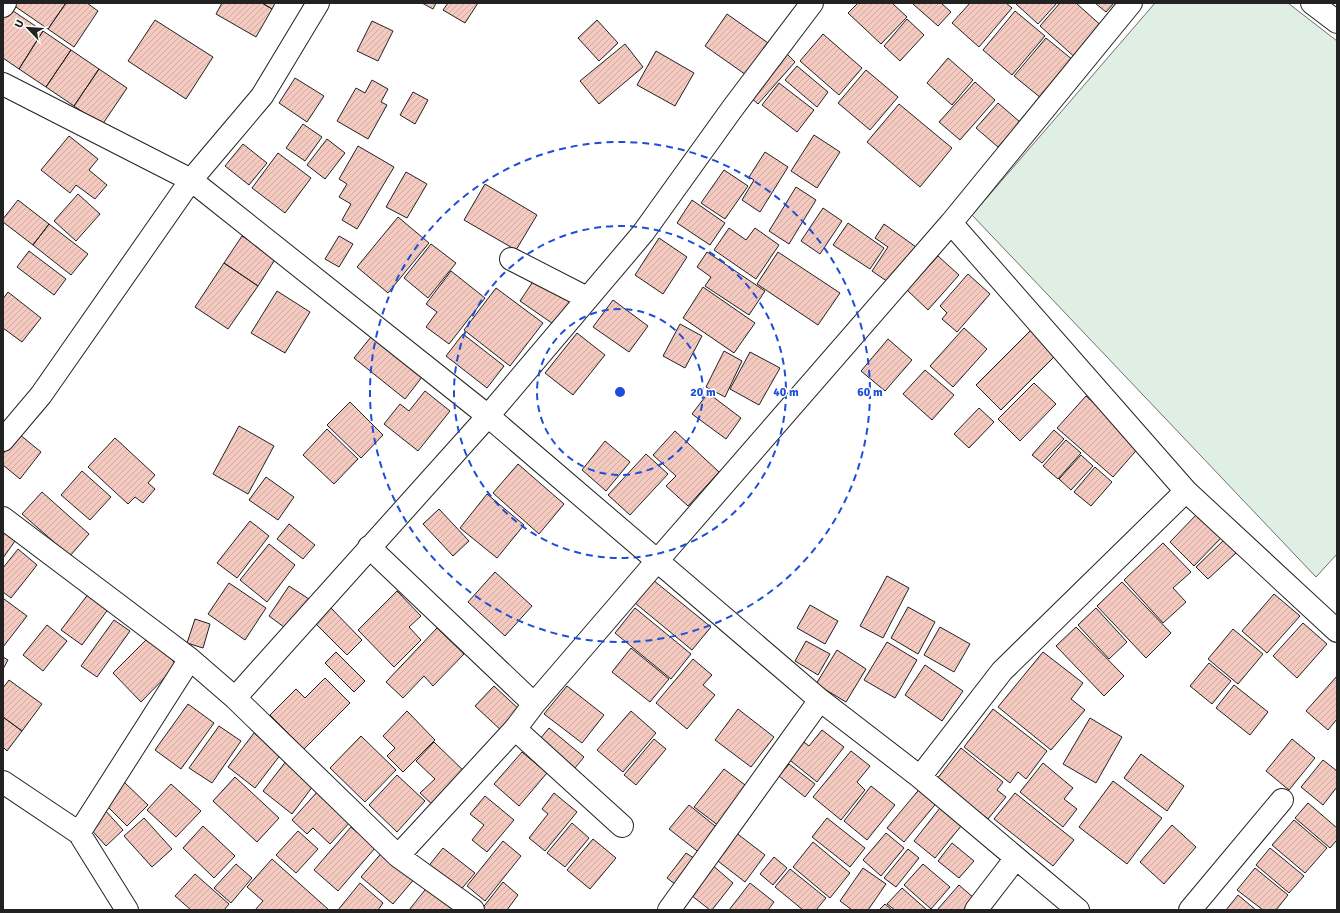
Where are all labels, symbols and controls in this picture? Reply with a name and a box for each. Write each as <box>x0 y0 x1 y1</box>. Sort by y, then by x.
north arrow <box>8 8 48 48</box>
text: U <box>12 18 27 30</box>
centre of rings <box>613 385 627 399</box>
text: 20 m <box>690 385 716 400</box>
text: 40 m <box>773 385 799 400</box>
text: 60 m <box>857 385 883 400</box>

